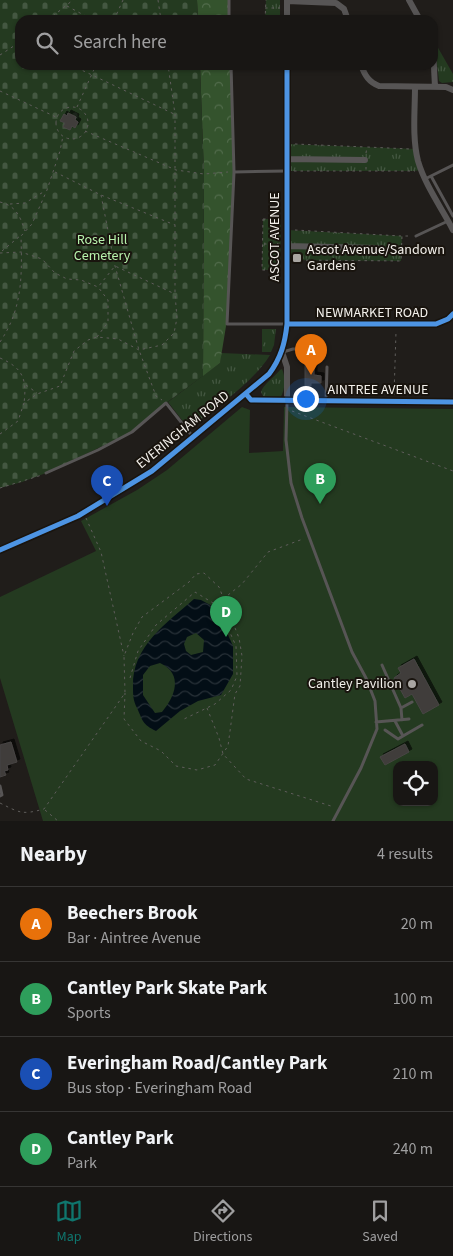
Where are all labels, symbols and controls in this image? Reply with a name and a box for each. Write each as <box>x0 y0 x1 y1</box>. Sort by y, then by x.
search box <box>15 15 438 70</box>
icon: search <box>33 29 61 57</box>
text: Search here <box>73 29 167 56</box>
street label: ASCOT AVENUE <box>265 192 285 282</box>
park label: Rose Hill Cemetery <box>74 230 131 266</box>
place label: Ascot Avenue/Sandown Gardens <box>307 240 445 276</box>
marker: Ascot Avenue/Sandown Gardens <box>291 252 303 264</box>
street label: NEWMARKET ROAD <box>316 303 428 323</box>
pin: A <box>295 334 327 375</box>
street label: AINTREE AVENUE <box>328 380 428 400</box>
street label: EVERINGHAM ROAD <box>132 386 234 474</box>
your location <box>293 386 319 412</box>
pin: B <box>304 463 336 504</box>
pin: C <box>91 465 123 506</box>
pin: D <box>210 596 242 637</box>
place label: Cantley Pavilion <box>308 674 402 694</box>
marker: Cantley Pavilion <box>406 678 418 690</box>
map controls <box>393 761 438 806</box>
button: locate <box>393 761 438 806</box>
text: Nearby <box>20 839 87 869</box>
text: 4 results <box>377 843 433 865</box>
text: Beechers Brook <box>67 900 198 927</box>
text: A <box>31 913 41 935</box>
text: 20 m <box>401 913 433 935</box>
text: Bar · Aintree Avenue <box>67 927 201 949</box>
text: Cantley Park Skate Park <box>67 975 267 1002</box>
text: B <box>31 988 41 1010</box>
text: 100 m <box>393 988 433 1010</box>
text: Sports <box>67 1002 111 1024</box>
text: Everingham Road/Cantley Park <box>67 1050 327 1077</box>
text: C <box>31 1063 41 1085</box>
text: 210 m <box>393 1063 433 1085</box>
text: Bus stop · Everingham Road <box>67 1077 252 1099</box>
text: Cantley Park <box>67 1125 174 1152</box>
text: D <box>31 1138 41 1160</box>
text: 240 m <box>393 1138 433 1160</box>
text: Park <box>67 1152 97 1174</box>
tab: Map <box>55 1197 83 1247</box>
tab: Directions <box>193 1197 252 1247</box>
tab: Saved <box>362 1197 398 1247</box>

